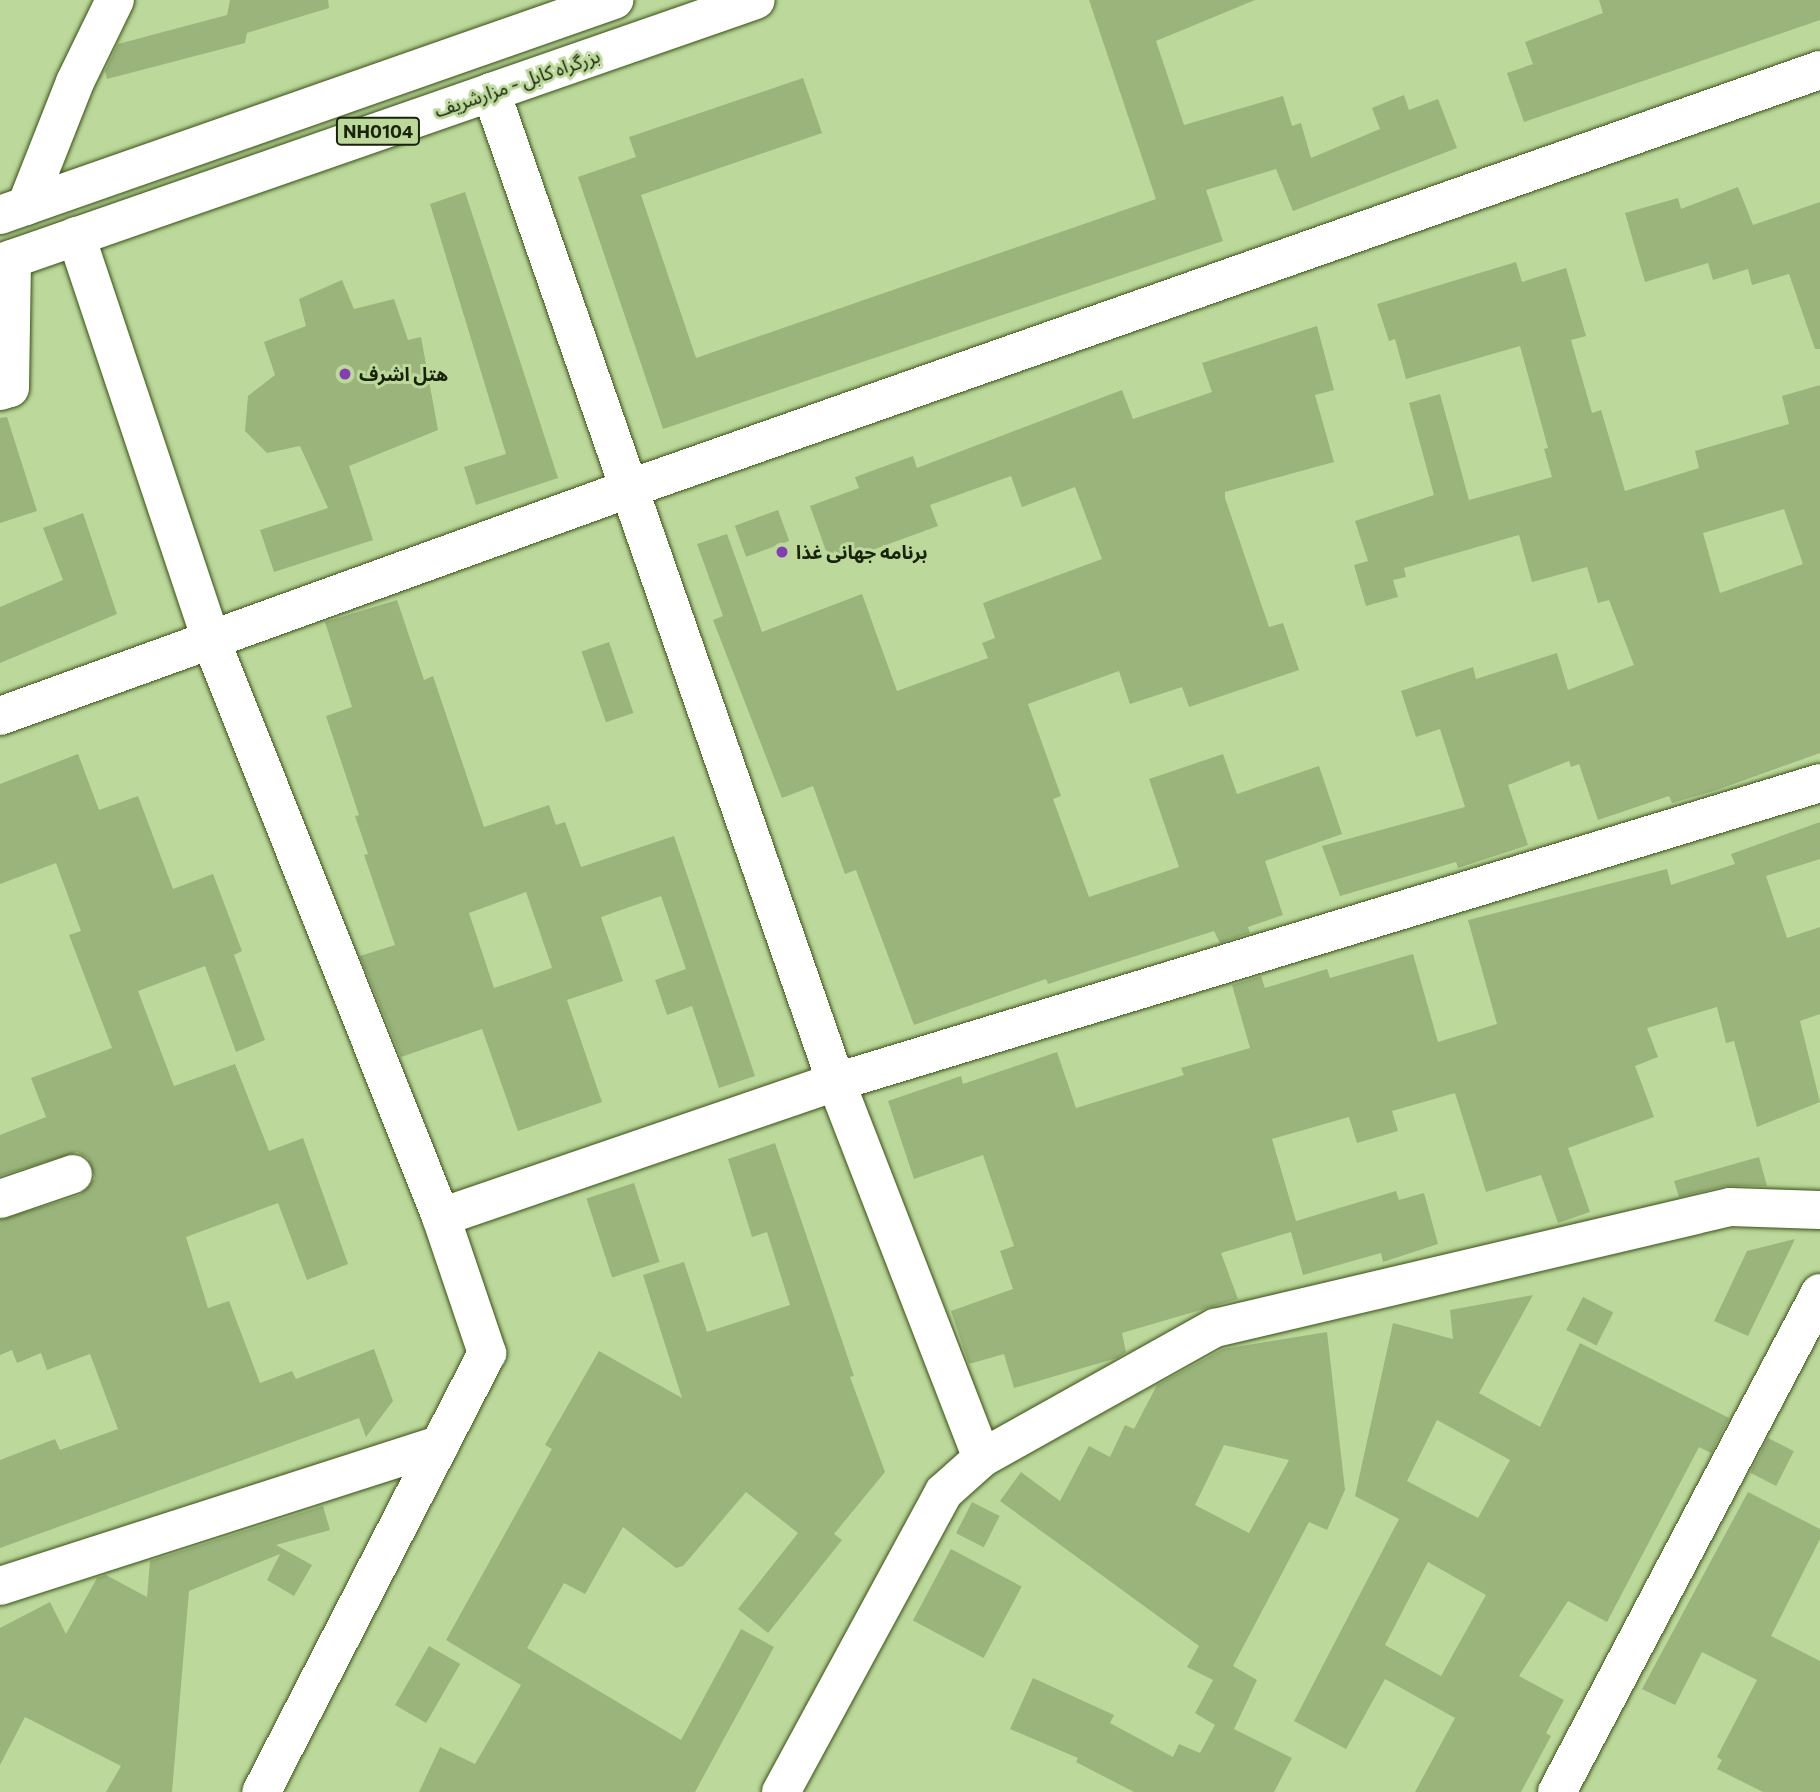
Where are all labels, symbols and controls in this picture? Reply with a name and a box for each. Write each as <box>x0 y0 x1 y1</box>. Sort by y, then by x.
street label: بزرگراه کابل - مزارشریف <box>431 44 603 122</box>
road number: NH0104 <box>334 116 422 146</box>
place label: هتل اشرف <box>359 363 448 385</box>
marker: هتل اشرف <box>337 366 353 382</box>
place label: برنامه جهانی غذا <box>796 541 928 563</box>
marker: برنامه جهانی غذا <box>774 544 790 560</box>

